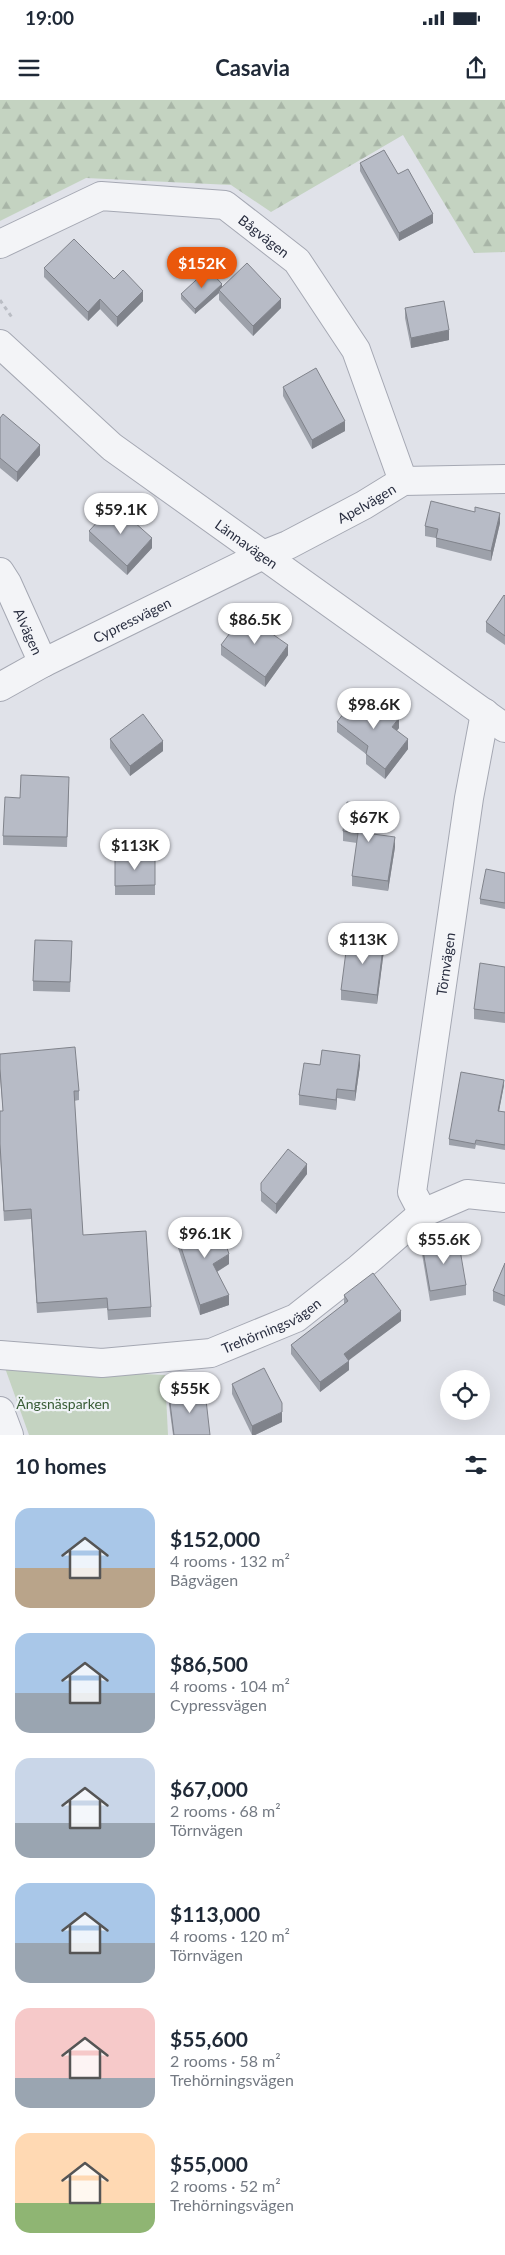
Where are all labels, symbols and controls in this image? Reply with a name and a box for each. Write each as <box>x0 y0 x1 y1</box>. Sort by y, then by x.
text: 19:00 <box>25 6 74 29</box>
icon: menu <box>15 54 43 82</box>
text: Casavia <box>215 54 290 81</box>
icon: share <box>462 54 490 82</box>
street label: Bågvägen <box>236 211 293 261</box>
pin: $152K <box>167 246 237 289</box>
text: $152K <box>178 253 226 272</box>
street label: Apelvägen <box>334 479 398 526</box>
pin: $59.1K <box>80 492 162 535</box>
text: $59.1K <box>95 499 147 518</box>
street label: Lännavägen <box>212 515 282 572</box>
street label: Cypressvägen <box>90 593 173 646</box>
pin: $86.5K <box>214 602 296 645</box>
street label: Alvägen <box>11 605 47 657</box>
text: $86.5K <box>229 609 281 628</box>
pin: $98.6K <box>333 688 415 730</box>
text: $98.6K <box>348 694 400 713</box>
pin: $67K <box>339 800 399 843</box>
text: $67K <box>350 807 388 826</box>
pin: $113K <box>100 828 170 871</box>
text: $113K <box>111 835 159 854</box>
pin: $113K <box>328 922 398 965</box>
text: $113K <box>339 929 387 948</box>
street label: Törnvägen <box>432 931 458 997</box>
pin: $96.1K <box>164 1216 246 1259</box>
pin: $55.6K <box>403 1222 485 1265</box>
text: $96.1K <box>179 1223 231 1242</box>
text: $55.6K <box>418 1229 470 1248</box>
street label: Trehörningsvägen <box>219 1294 324 1356</box>
map controls <box>440 1370 490 1420</box>
button: locate <box>440 1370 490 1420</box>
pin: $55K <box>160 1372 220 1414</box>
text: $55K <box>171 1378 209 1397</box>
park label: Ängsnäsparken <box>16 1395 110 1412</box>
icon: filters <box>462 1451 490 1479</box>
text: 10 homes <box>15 1453 106 1478</box>
text: $152,000 <box>170 1526 260 1551</box>
icon: home <box>55 1528 115 1588</box>
text: 4 rooms · 132 m² <box>170 1551 290 1570</box>
text: Bågvägen <box>170 1570 238 1589</box>
text: $86,500 <box>170 1651 248 1676</box>
icon: home <box>55 1653 115 1713</box>
text: 4 rooms · 104 m² <box>170 1676 290 1695</box>
text: Cypressvägen <box>170 1695 267 1714</box>
text: $67,000 <box>170 1776 248 1801</box>
icon: home <box>55 1778 115 1838</box>
text: 2 rooms · 68 m² <box>170 1801 281 1820</box>
text: Törnvägen <box>170 1820 243 1839</box>
text: $113,000 <box>170 1901 260 1926</box>
icon: home <box>55 1903 115 1963</box>
text: 4 rooms · 120 m² <box>170 1926 290 1945</box>
text: Törnvägen <box>170 1945 243 1964</box>
text: $55,600 <box>170 2026 248 2051</box>
icon: home <box>55 2028 115 2088</box>
text: 2 rooms · 58 m² <box>170 2051 281 2070</box>
text: Trehörningsvägen <box>170 2070 294 2089</box>
text: $55,000 <box>170 2151 248 2176</box>
icon: home <box>55 2153 115 2213</box>
text: 2 rooms · 52 m² <box>170 2176 281 2195</box>
text: Trehörningsvägen <box>170 2195 294 2214</box>

